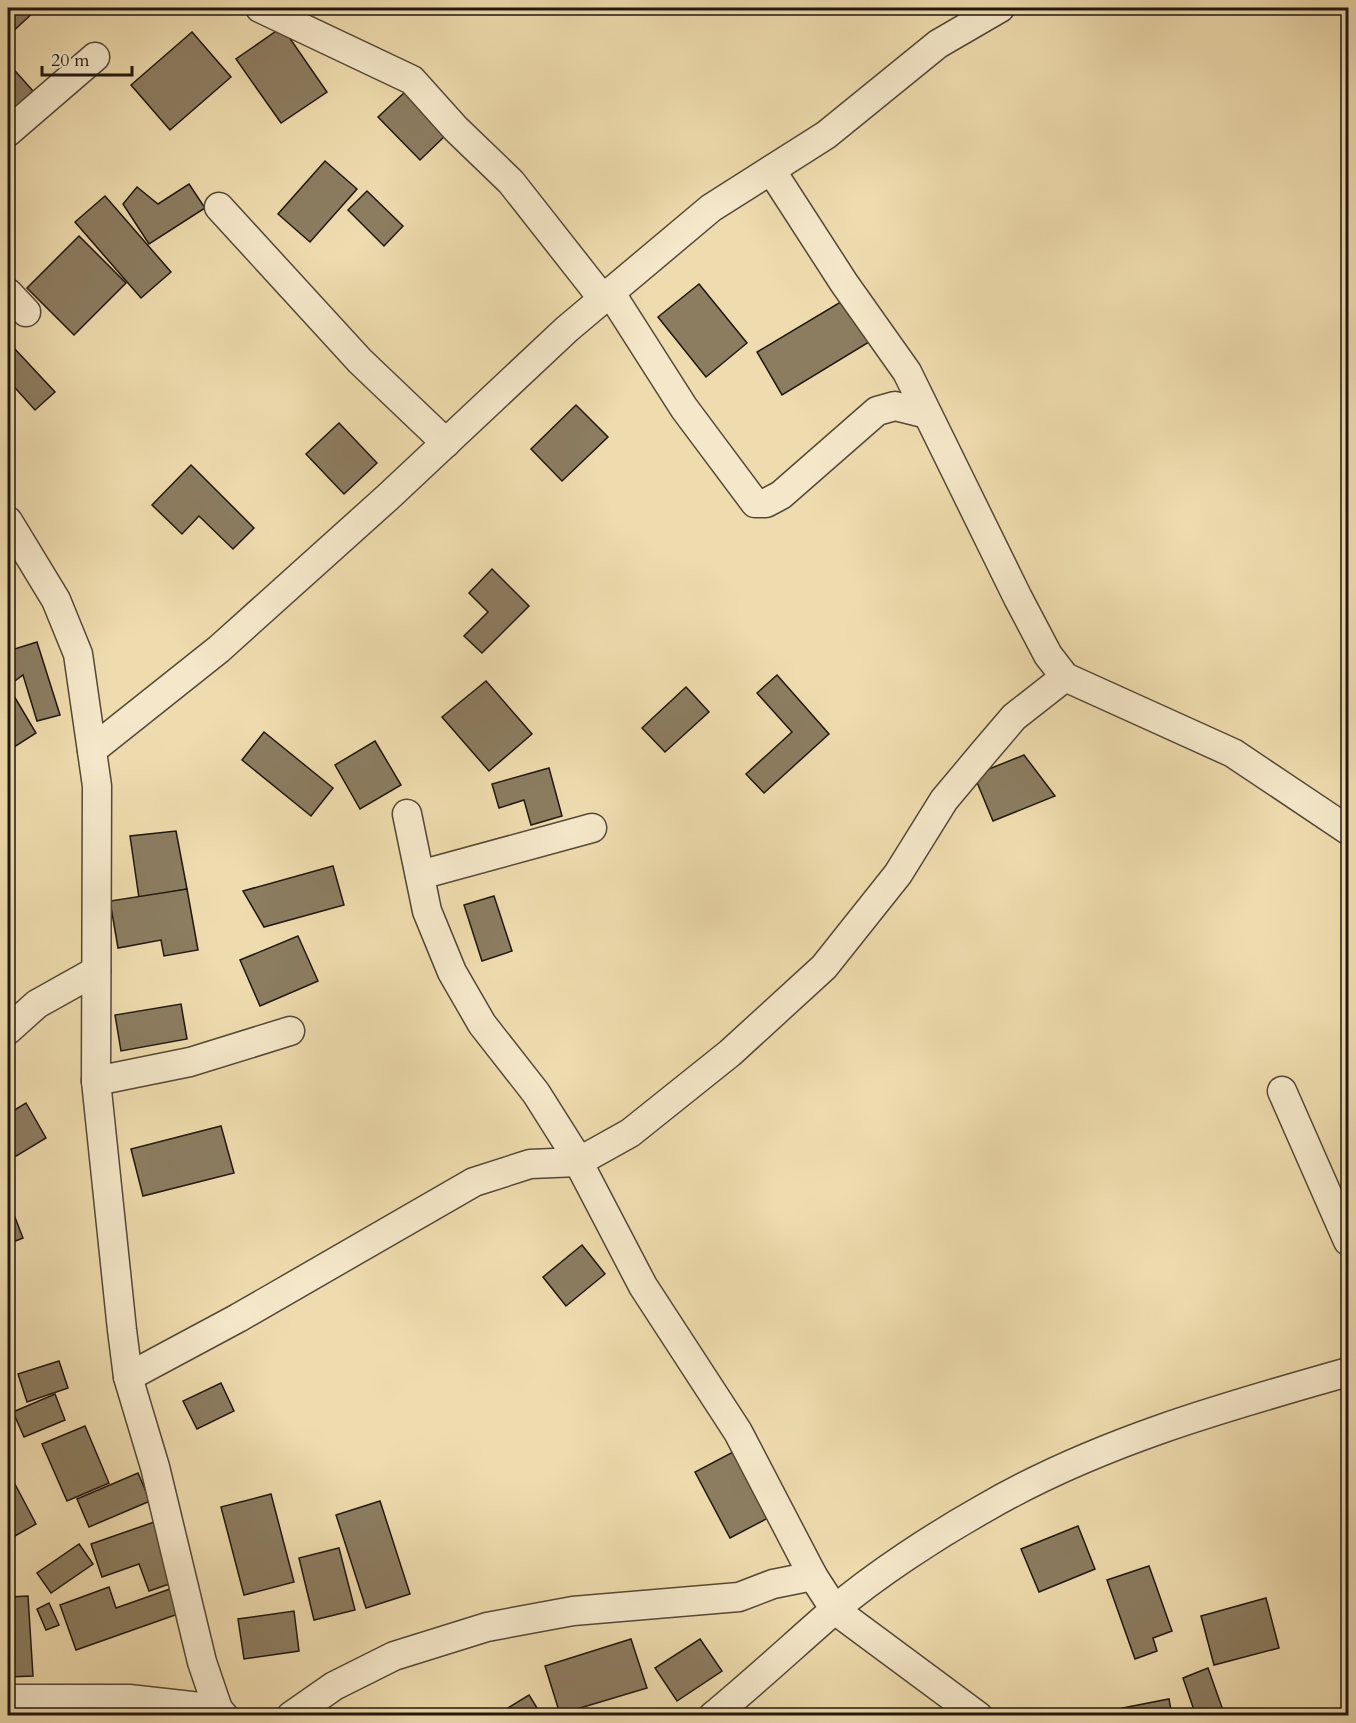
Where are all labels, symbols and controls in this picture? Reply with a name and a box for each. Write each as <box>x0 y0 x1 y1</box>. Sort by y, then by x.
scale bar <box>42 39 132 77</box>
text: 20 m <box>51 48 90 73</box>

